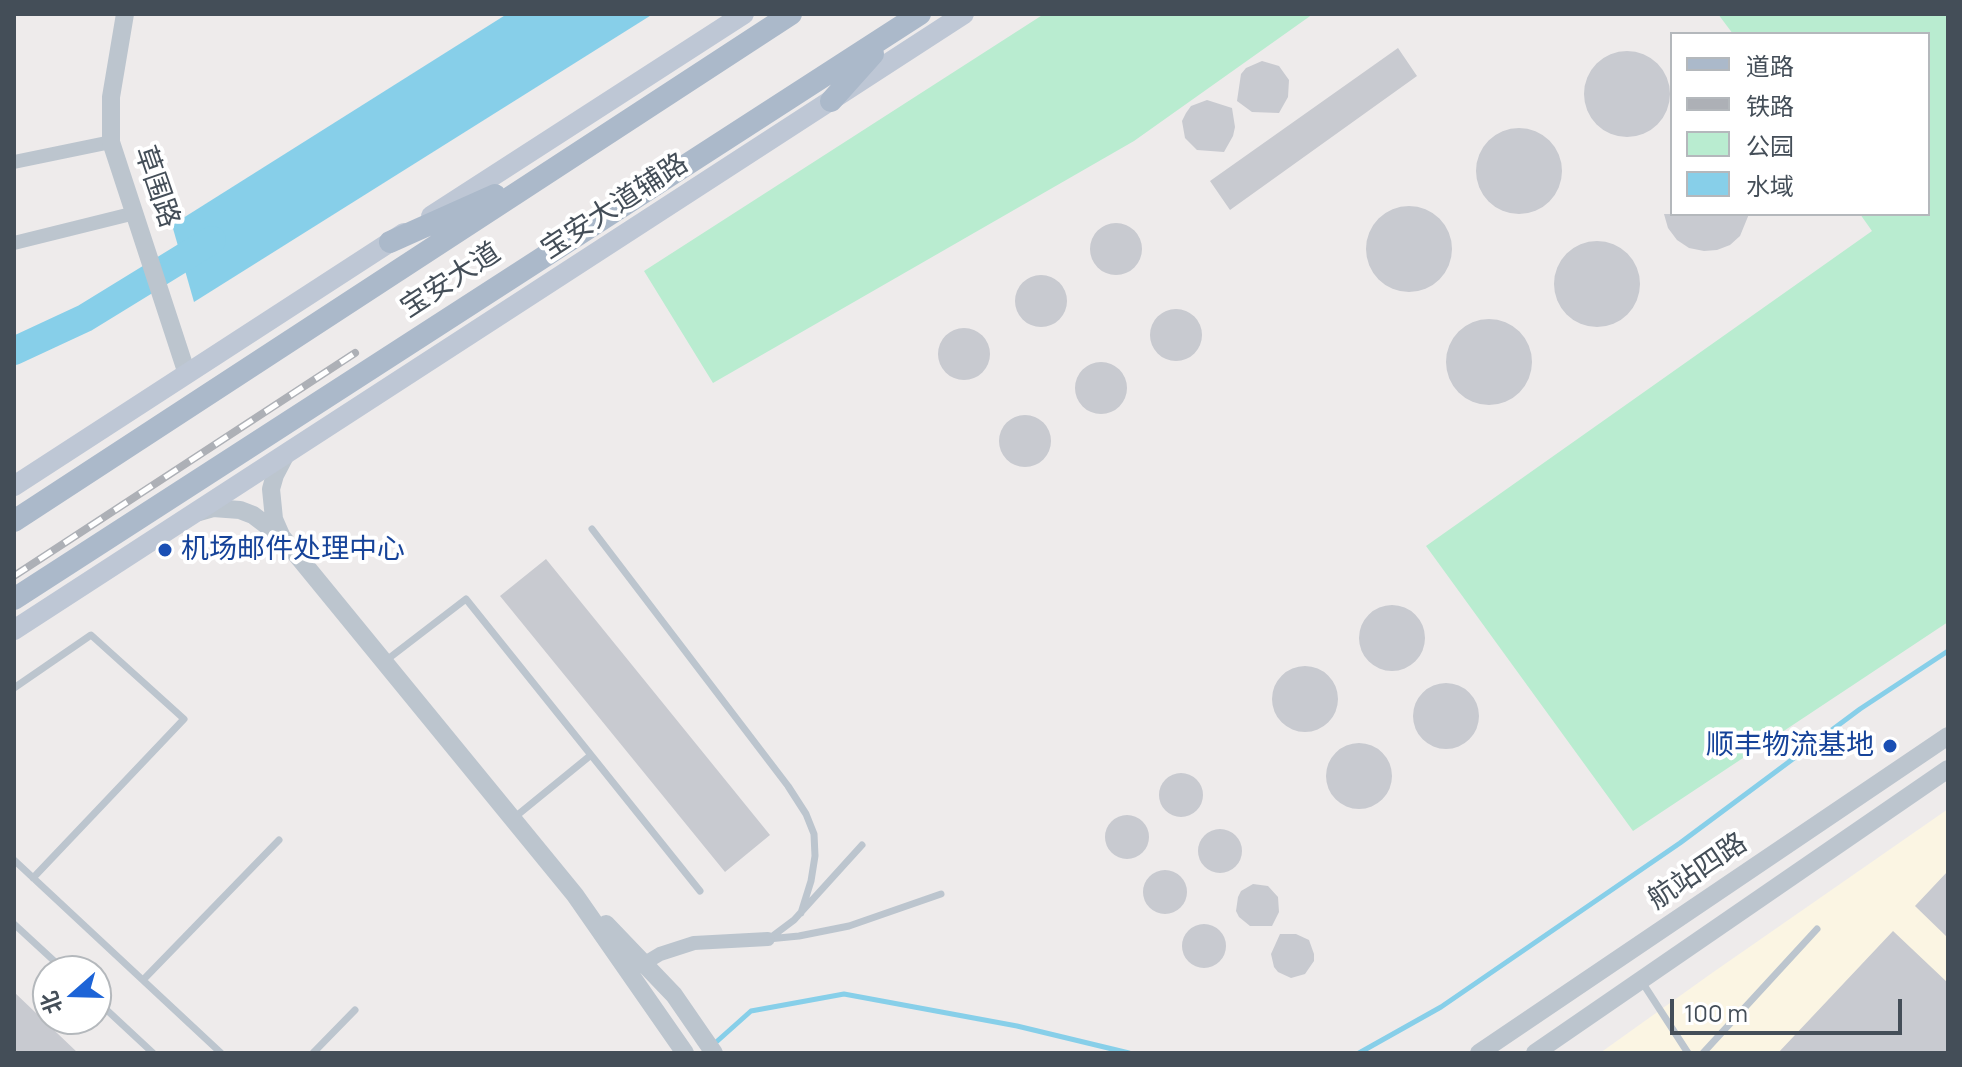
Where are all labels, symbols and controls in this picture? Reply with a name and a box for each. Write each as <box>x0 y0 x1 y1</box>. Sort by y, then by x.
legend <box>1670 32 1930 216</box>
text: 道路 <box>1746 49 1794 82</box>
text: 铁路 <box>1746 89 1794 122</box>
text: 公园 <box>1746 129 1794 162</box>
street label: 草围路 <box>126 142 186 232</box>
street label: 宝安大道辅路 <box>535 147 695 267</box>
text: 水域 <box>1746 169 1794 202</box>
street label: 宝安大道 <box>395 236 507 326</box>
place label: 机场邮件处理中心 <box>181 533 405 567</box>
marker: 机场邮件处理中心 <box>156 541 174 559</box>
place label: 顺丰物流基地 <box>1706 729 1874 763</box>
marker: 顺丰物流基地 <box>1881 737 1899 755</box>
street label: 航站四路 <box>1642 827 1754 917</box>
north arrow <box>32 955 112 1035</box>
scale bar <box>1674 983 1906 1033</box>
text: 北 <box>33 987 69 1018</box>
text: 100 m <box>1684 996 1748 1029</box>

